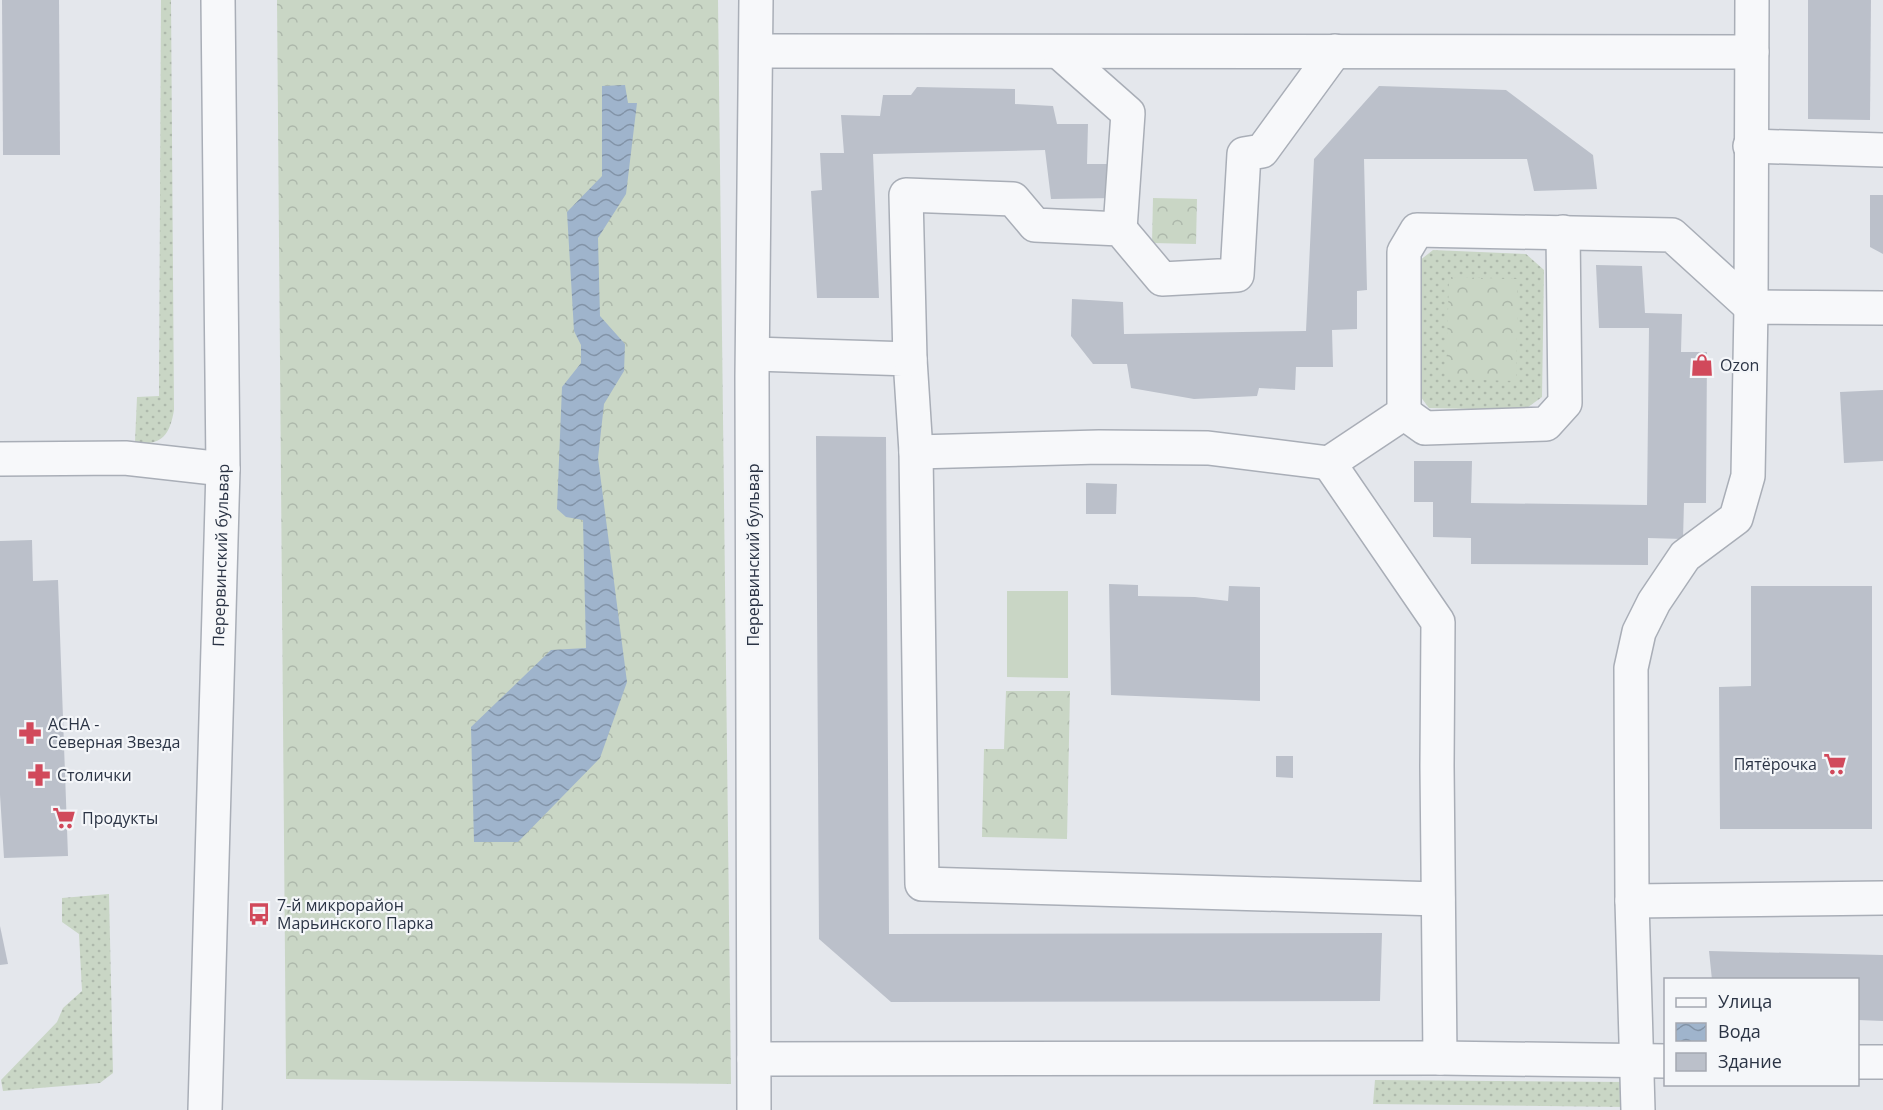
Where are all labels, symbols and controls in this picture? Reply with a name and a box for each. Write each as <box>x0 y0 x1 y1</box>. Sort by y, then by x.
shop icon: Ozon <box>1689 352 1715 378</box>
place label: Ozon <box>1720 354 1759 376</box>
street label: Перервинский бульвар <box>742 463 764 647</box>
street label: Перервинский бульвар <box>207 464 234 647</box>
place label: АСНА - Северная Звезда <box>48 713 180 753</box>
pharmacy icon: АСНА - Северная Звезда <box>17 720 43 746</box>
supermarket icon: Пятёрочка <box>1822 751 1848 777</box>
place label: Пятёрочка <box>1734 753 1817 775</box>
pharmacy icon: Столички <box>26 762 52 788</box>
place label: Столички <box>57 764 132 786</box>
supermarket icon: Продукты <box>51 805 77 831</box>
place label: Продукты <box>82 807 158 829</box>
place label: 7-й микрорайон Марьинского Парка <box>277 894 434 934</box>
bus stop icon: 7-й микрорайон Марьинского Парка <box>246 901 272 927</box>
legend <box>1664 978 1859 1086</box>
text: Улица <box>1718 989 1772 1013</box>
text: Вода <box>1718 1019 1761 1043</box>
text: Здание <box>1718 1049 1782 1073</box>

